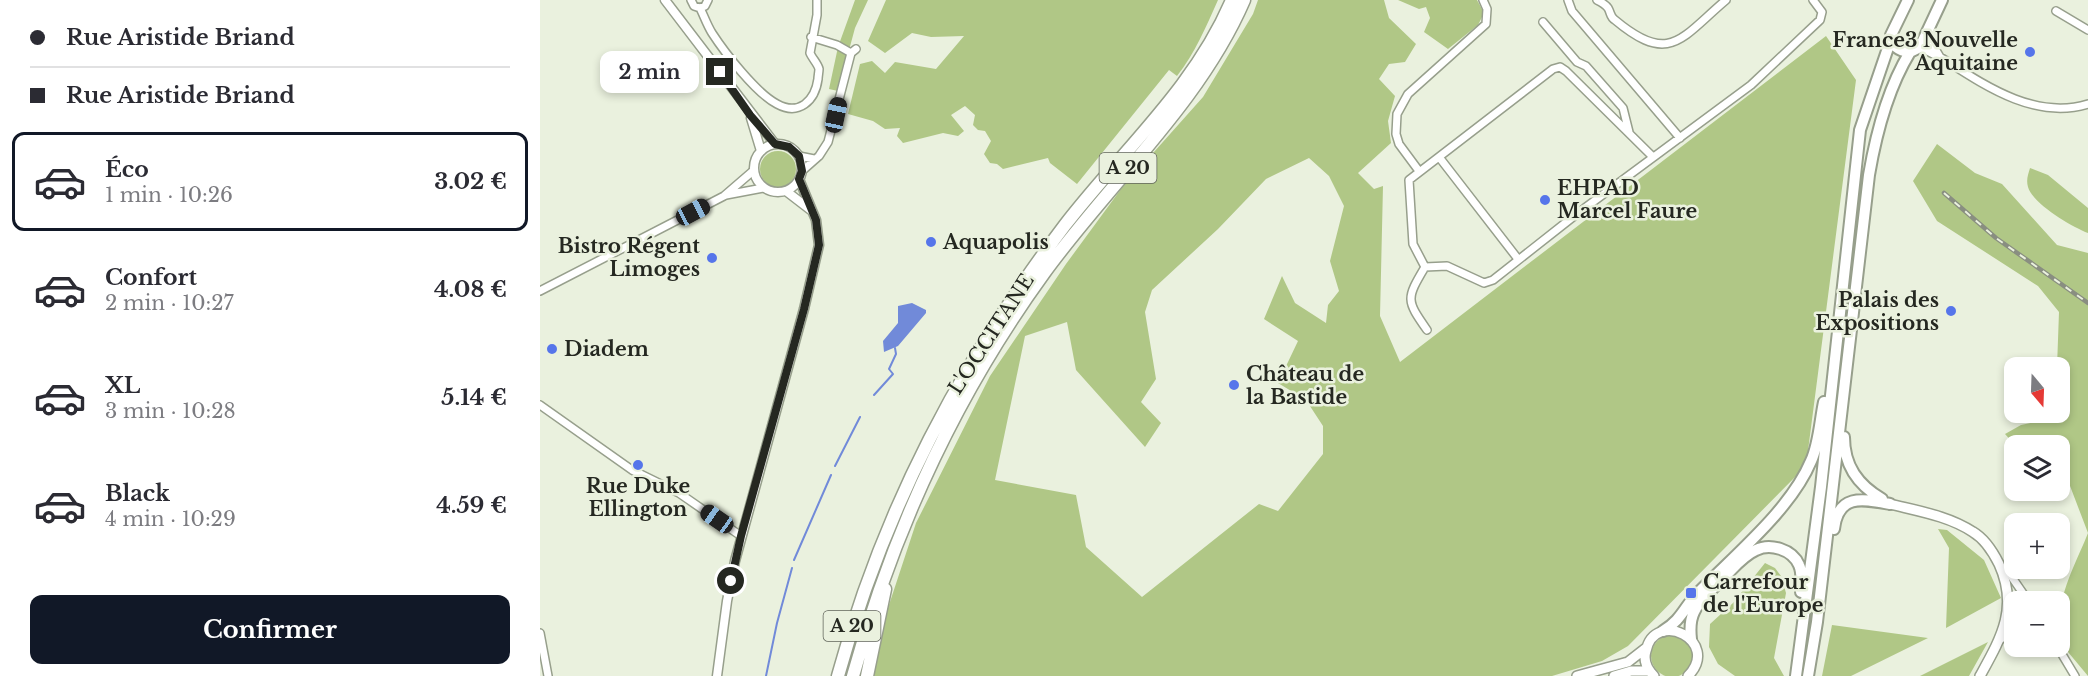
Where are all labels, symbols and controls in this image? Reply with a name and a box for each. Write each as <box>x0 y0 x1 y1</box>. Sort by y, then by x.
text: Rue Aristide Briand <box>66 24 295 51</box>
place label: France3 Nouvelle Aquitaine <box>1832 28 2018 75</box>
marker: France3 Nouvelle Aquitaine <box>2023 45 2037 59</box>
callout: 2 min <box>600 51 699 93</box>
route end <box>706 58 733 85</box>
text: 2 min <box>618 60 681 84</box>
text: Rue Aristide Briand <box>66 82 295 109</box>
car <box>823 96 849 134</box>
road number: A 20 <box>1100 153 1156 183</box>
icon: car <box>33 155 87 209</box>
text: Éco <box>105 156 149 183</box>
text: 3.02 € <box>434 168 507 195</box>
place label: EHPAD Marcel Faure <box>1557 176 1697 223</box>
text: 1 min · 10:26 <box>105 183 233 207</box>
marker: EHPAD Marcel Faure <box>1538 193 1552 207</box>
car <box>673 196 713 228</box>
place label: Aquapolis <box>942 230 1049 254</box>
place label: Bistro Régent Limoges <box>558 234 700 281</box>
marker: Aquapolis <box>924 235 938 249</box>
marker: Bistro Régent Limoges <box>705 251 719 265</box>
icon: car <box>33 263 87 317</box>
text: Confort <box>105 264 197 291</box>
street label: L'OCCITANE <box>943 269 1039 399</box>
text: 4.08 € <box>434 276 507 303</box>
place label: Palais des Expositions <box>1815 288 1939 335</box>
text: 2 min · 10:27 <box>105 291 234 315</box>
marker: Palais des Expositions <box>1944 304 1958 318</box>
place label: Diadem <box>564 337 649 361</box>
marker: Diadem <box>545 342 559 356</box>
north arrow <box>2004 357 2070 423</box>
map controls <box>2004 357 2070 657</box>
place label: Château de la Bastide <box>1246 362 1364 409</box>
icon: car <box>33 371 87 425</box>
text: XL <box>105 372 140 399</box>
marker: Château de la Bastide <box>1227 378 1241 392</box>
text: 5.14 € <box>441 384 507 411</box>
text: 3 min · 10:28 <box>105 399 236 423</box>
button: layers <box>2004 435 2070 501</box>
marker: Rue Duke Ellington <box>631 458 645 472</box>
place label: Rue Duke Ellington <box>586 474 690 521</box>
icon: car <box>33 479 87 533</box>
text: Black <box>105 480 170 507</box>
text: 4.59 € <box>436 492 507 519</box>
car <box>697 501 737 537</box>
text: 4 min · 10:29 <box>105 507 236 531</box>
button: + <box>2004 513 2070 579</box>
route start <box>717 567 744 594</box>
place label: Carrefour de l'Europe <box>1703 570 1823 617</box>
marker: Carrefour de l'Europe <box>1684 586 1698 600</box>
button: − <box>2004 591 2070 657</box>
button: Confirmer <box>30 595 510 664</box>
road number: A 20 <box>824 611 880 641</box>

